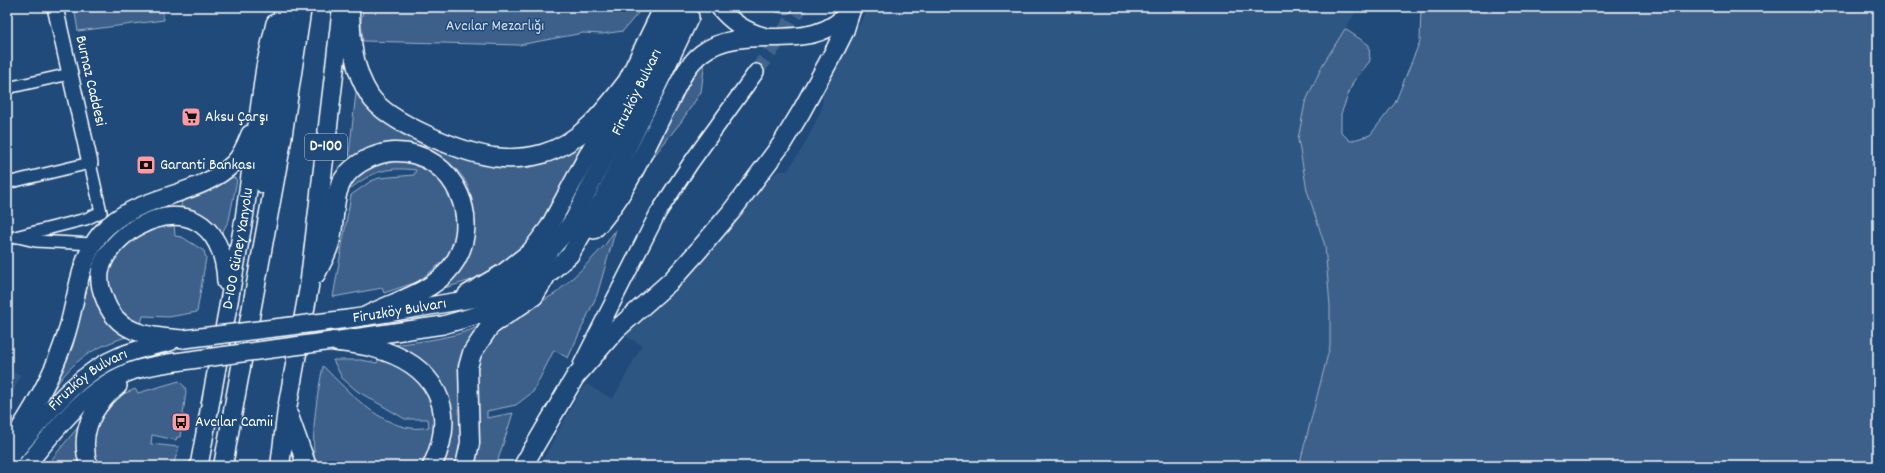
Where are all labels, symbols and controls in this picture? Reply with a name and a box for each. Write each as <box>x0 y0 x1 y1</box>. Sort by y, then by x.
park label: Avcılar Mezarlığı <box>446 15 544 38</box>
street label: Burnaz Caddesi <box>68 34 112 129</box>
street label: Firuzköy Bulvarı <box>606 45 668 140</box>
supermarket icon: Aksu Çarşı <box>180 106 202 128</box>
place label: Aksu Çarşı <box>205 106 268 129</box>
road number: D-100 <box>305 134 347 160</box>
bank icon: Garanti Bankası <box>135 154 157 176</box>
place label: Garanti Bankası <box>160 154 255 177</box>
street label: D-100 Güney Yanyolu <box>216 186 260 311</box>
street label: Firuzköy Bulvarı <box>351 292 448 330</box>
street label: Firuzköy Bulvarı <box>43 343 131 416</box>
bus stop icon: Avcılar Camii <box>170 411 192 433</box>
place label: Avcılar Camii <box>195 411 273 434</box>

